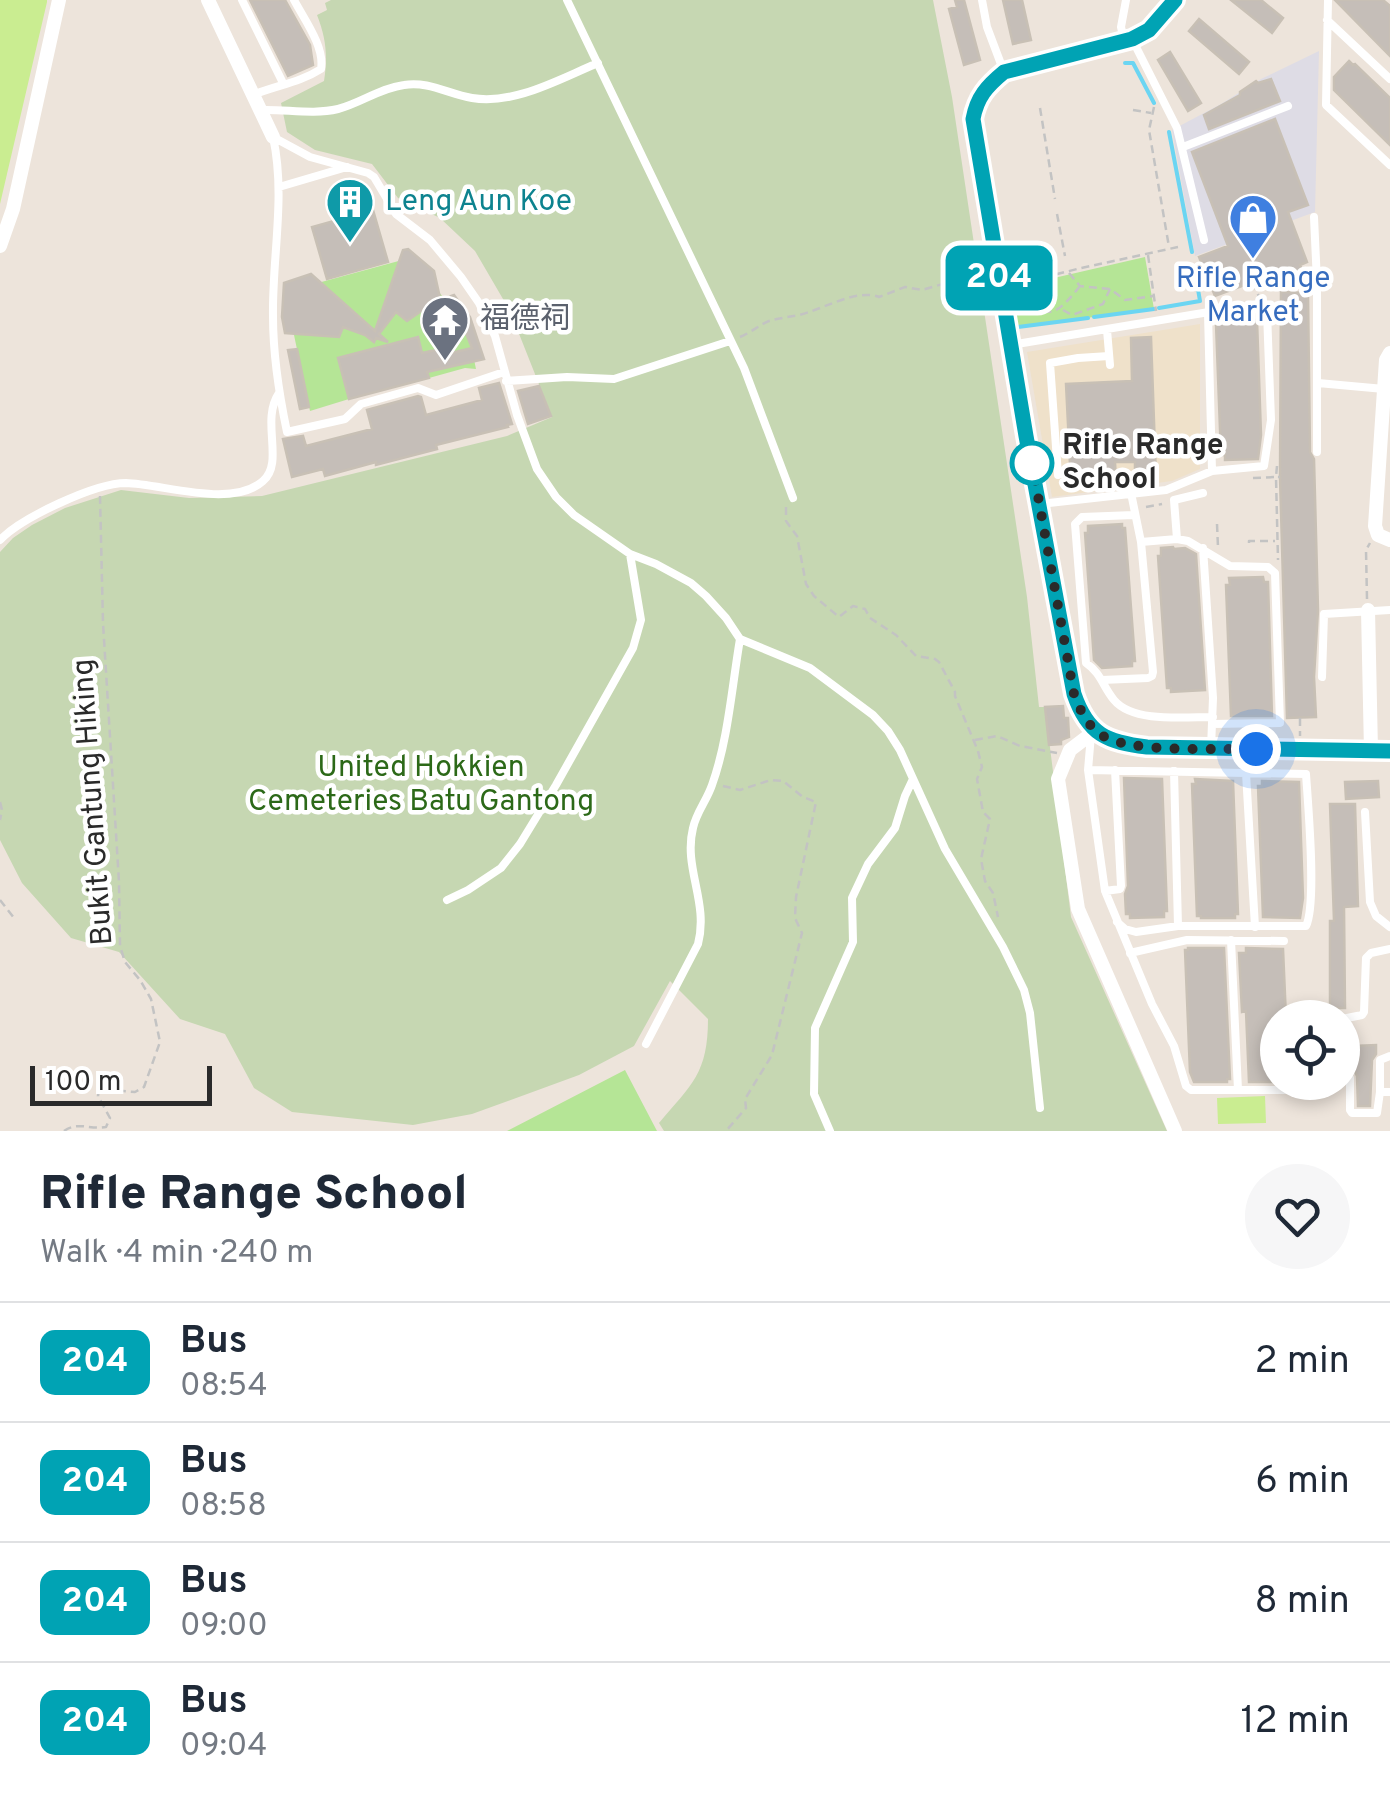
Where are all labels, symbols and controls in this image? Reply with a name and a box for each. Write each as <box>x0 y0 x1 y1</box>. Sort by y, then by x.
building icon: Leng Aun Koe <box>324 176 376 244</box>
place label: Leng Aun Koe <box>385 184 572 221</box>
shop icon: Rifle Range Market <box>1227 192 1279 260</box>
line badge: 204 <box>942 246 1056 310</box>
text: 204 <box>966 256 1032 300</box>
place label: Rifle Range Market <box>1176 261 1330 332</box>
temple icon: 福德祠 <box>419 294 471 362</box>
place label: 福德祠 <box>480 302 570 339</box>
place label: Rifle Range School <box>1062 428 1223 499</box>
marker: Rifle Range School <box>1011 442 1053 484</box>
street label: Bukit Gantung Hiking <box>66 657 122 947</box>
your location <box>1231 724 1281 774</box>
park label: United Hokkien Cemeteries Batu Gantong <box>248 750 594 821</box>
map controls <box>1260 1000 1360 1100</box>
button: locate <box>1260 1000 1360 1100</box>
scale bar <box>30 1061 212 1106</box>
text: 100 m <box>45 1065 121 1101</box>
button: heart <box>1245 1164 1350 1269</box>
text: Rifle Range School <box>40 1166 468 1226</box>
text: Walk · 4 min · 240 m <box>40 1234 313 1274</box>
text: Bus <box>180 1318 247 1367</box>
text: 2 min <box>1255 1338 1350 1387</box>
text: 204 <box>62 1340 128 1384</box>
text: 08:54 <box>180 1367 268 1407</box>
text: Bus <box>180 1438 247 1487</box>
text: 6 min <box>1255 1458 1350 1507</box>
text: 204 <box>62 1460 128 1504</box>
text: 08:58 <box>180 1487 267 1527</box>
text: Bus <box>180 1558 247 1607</box>
text: 8 min <box>1255 1578 1350 1627</box>
text: 204 <box>62 1580 128 1624</box>
text: 09:00 <box>180 1607 268 1647</box>
text: Bus <box>180 1678 247 1727</box>
text: 12 min <box>1240 1698 1350 1747</box>
text: 204 <box>62 1700 128 1744</box>
text: 09:04 <box>180 1727 267 1767</box>

